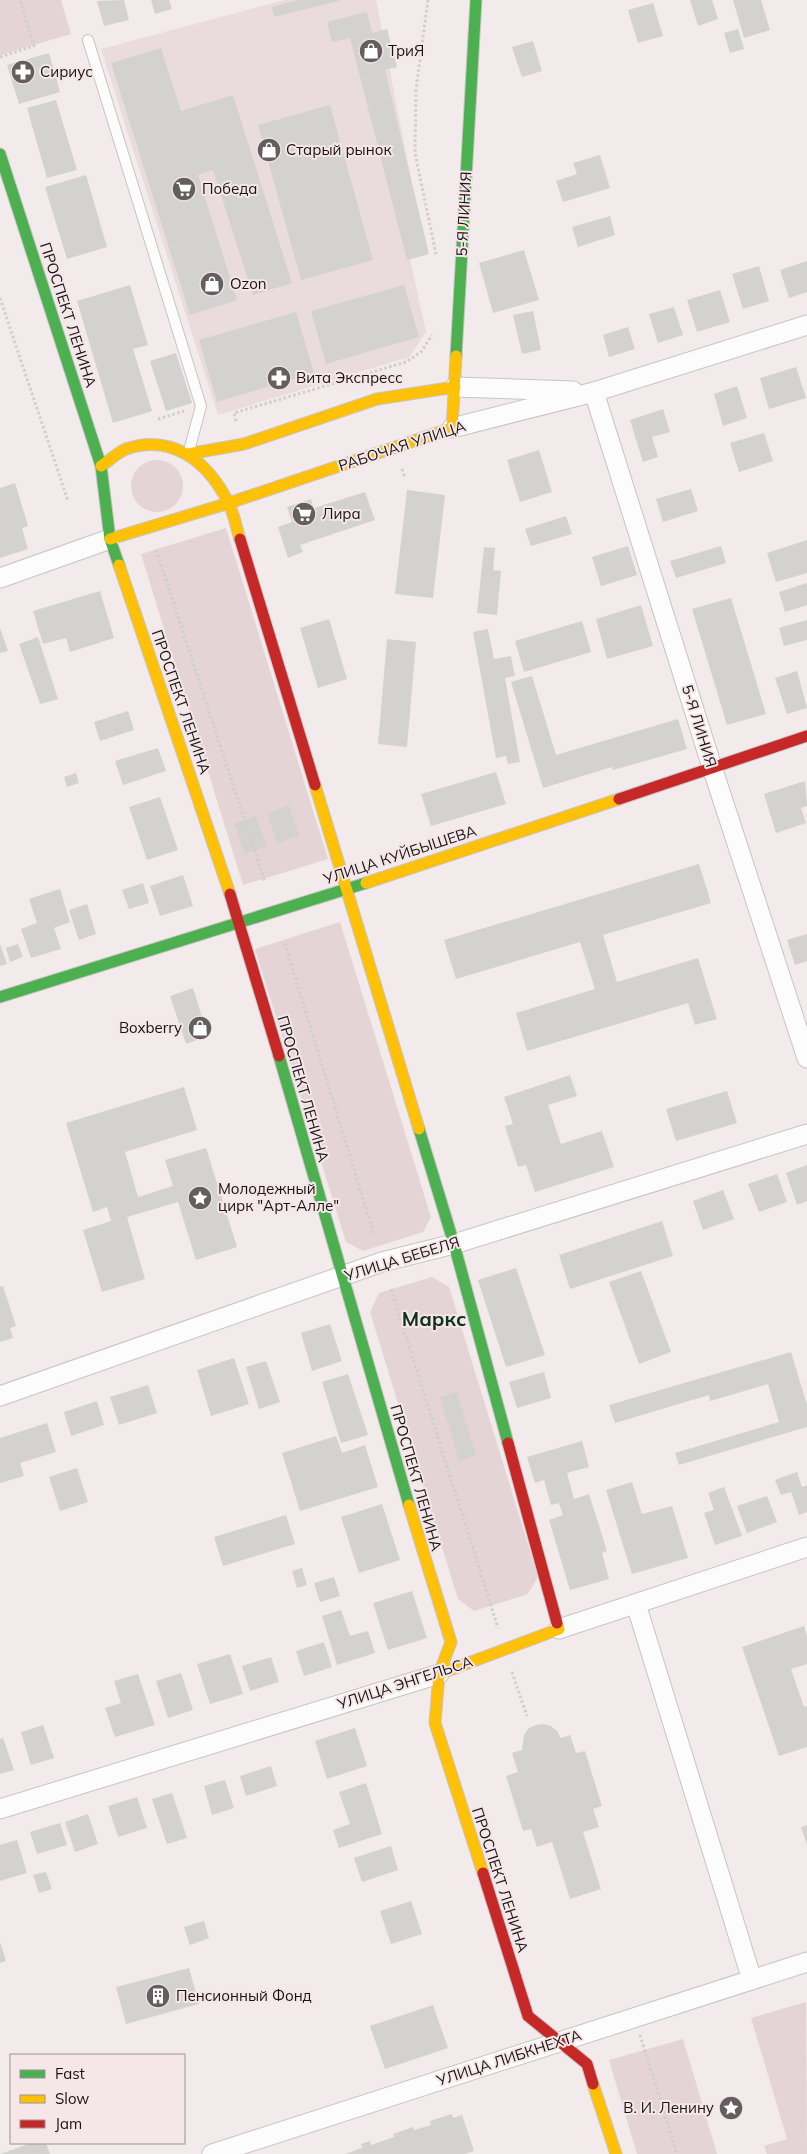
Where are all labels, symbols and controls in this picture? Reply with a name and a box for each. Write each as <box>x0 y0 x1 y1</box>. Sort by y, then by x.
shop icon: ТриЯ <box>358 38 384 64</box>
place label: ТриЯ <box>388 41 424 60</box>
pharmacy icon: Сириус <box>10 59 36 85</box>
place label: Сириус <box>40 62 93 81</box>
shop icon: Старый рынок <box>256 137 282 163</box>
place label: Старый рынок <box>286 140 392 159</box>
street label: 5-Я ЛИНИЯ <box>452 171 475 257</box>
supermarket icon: Победа <box>171 176 197 202</box>
place label: Победа <box>202 179 258 198</box>
street label: ПРОСПЕКТ ЛЕНИНА <box>36 240 101 390</box>
shop icon: Ozon <box>199 271 225 297</box>
place label: Ozon <box>230 274 267 293</box>
pharmacy icon: Вита Экспресс <box>266 365 292 391</box>
place label: Вита Экспресс <box>296 368 403 387</box>
street label: РАБОЧАЯ УЛИЦА <box>336 416 468 475</box>
supermarket icon: Лира <box>291 501 317 527</box>
place label: Лира <box>322 504 361 523</box>
street label: ПРОСПЕКТ ЛЕНИНА <box>148 627 215 777</box>
street label: 5-Я ЛИНИЯ <box>678 682 721 769</box>
street label: УЛИЦА КУЙБЫШЕВА <box>320 821 479 889</box>
street label: ПРОСПЕКТ ЛЕНИНА <box>273 1013 333 1164</box>
shop icon: Boxberry <box>187 1015 213 1041</box>
place label: Boxberry <box>119 1018 182 1037</box>
place label: Молодежный цирк "Арт-Алле" <box>218 1179 339 1215</box>
place icon: Молодежный цирк "Арт-Алле" <box>187 1185 213 1211</box>
street label: УЛИЦА БЕБЕЛЯ <box>341 1232 462 1285</box>
district label: Маркс <box>402 1306 466 1331</box>
street label: ПРОСПЕКТ ЛЕНИНА <box>386 1402 446 1553</box>
street label: УЛИЦА ЭНГЕЛЬСА <box>334 1652 475 1714</box>
street label: ПРОСПЕКТ ЛЕНИНА <box>468 1805 533 1955</box>
building icon: Пенсионный Фонд <box>145 1983 171 2009</box>
place label: Пенсионный Фонд <box>176 1986 312 2005</box>
street label: УЛИЦА ЛИБКНЕХТА <box>433 2025 584 2090</box>
legend <box>10 2054 185 2144</box>
text: Fast <box>55 2064 85 2083</box>
text: Slow <box>55 2089 89 2108</box>
place icon: В. И. Ленину <box>718 2095 744 2121</box>
place label: В. И. Ленину <box>623 2098 714 2117</box>
text: Jam <box>55 2114 82 2133</box>

